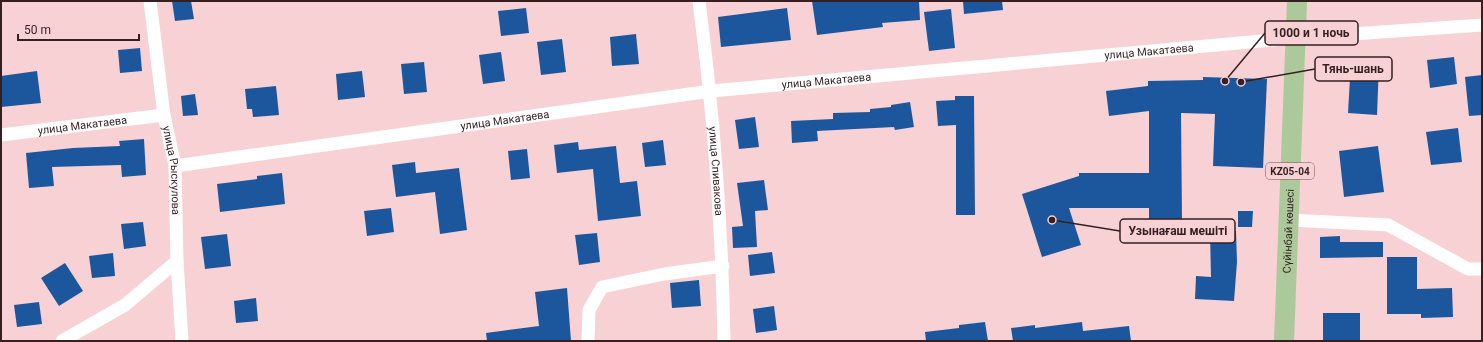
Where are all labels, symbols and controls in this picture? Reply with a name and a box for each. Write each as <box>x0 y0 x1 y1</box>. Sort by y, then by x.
scale bar <box>18 16 139 42</box>
callout: 1000 и 1 ночь <box>1265 21 1358 45</box>
text: 50 m <box>24 23 51 37</box>
text: 1000 и 1 ночь <box>1272 26 1350 40</box>
street label: улица Макатаева <box>1104 41 1194 62</box>
callout: Тянь-шань <box>1315 57 1392 81</box>
text: Тянь-шань <box>1322 62 1384 76</box>
street label: улица Макатаева <box>781 70 872 91</box>
street label: улица Макатаева <box>459 107 550 133</box>
street label: улица Макатаева <box>37 113 128 137</box>
street label: улица Рыскулова <box>160 124 183 215</box>
street label: улица Спивакова <box>706 126 726 216</box>
road number: KZ05-04 <box>1266 163 1314 179</box>
street label: Сүйінбай көшесі <box>1280 189 1296 274</box>
callout: Узынағаш мешіті <box>1120 219 1235 243</box>
text: Узынағаш мешіті <box>1128 224 1228 238</box>

